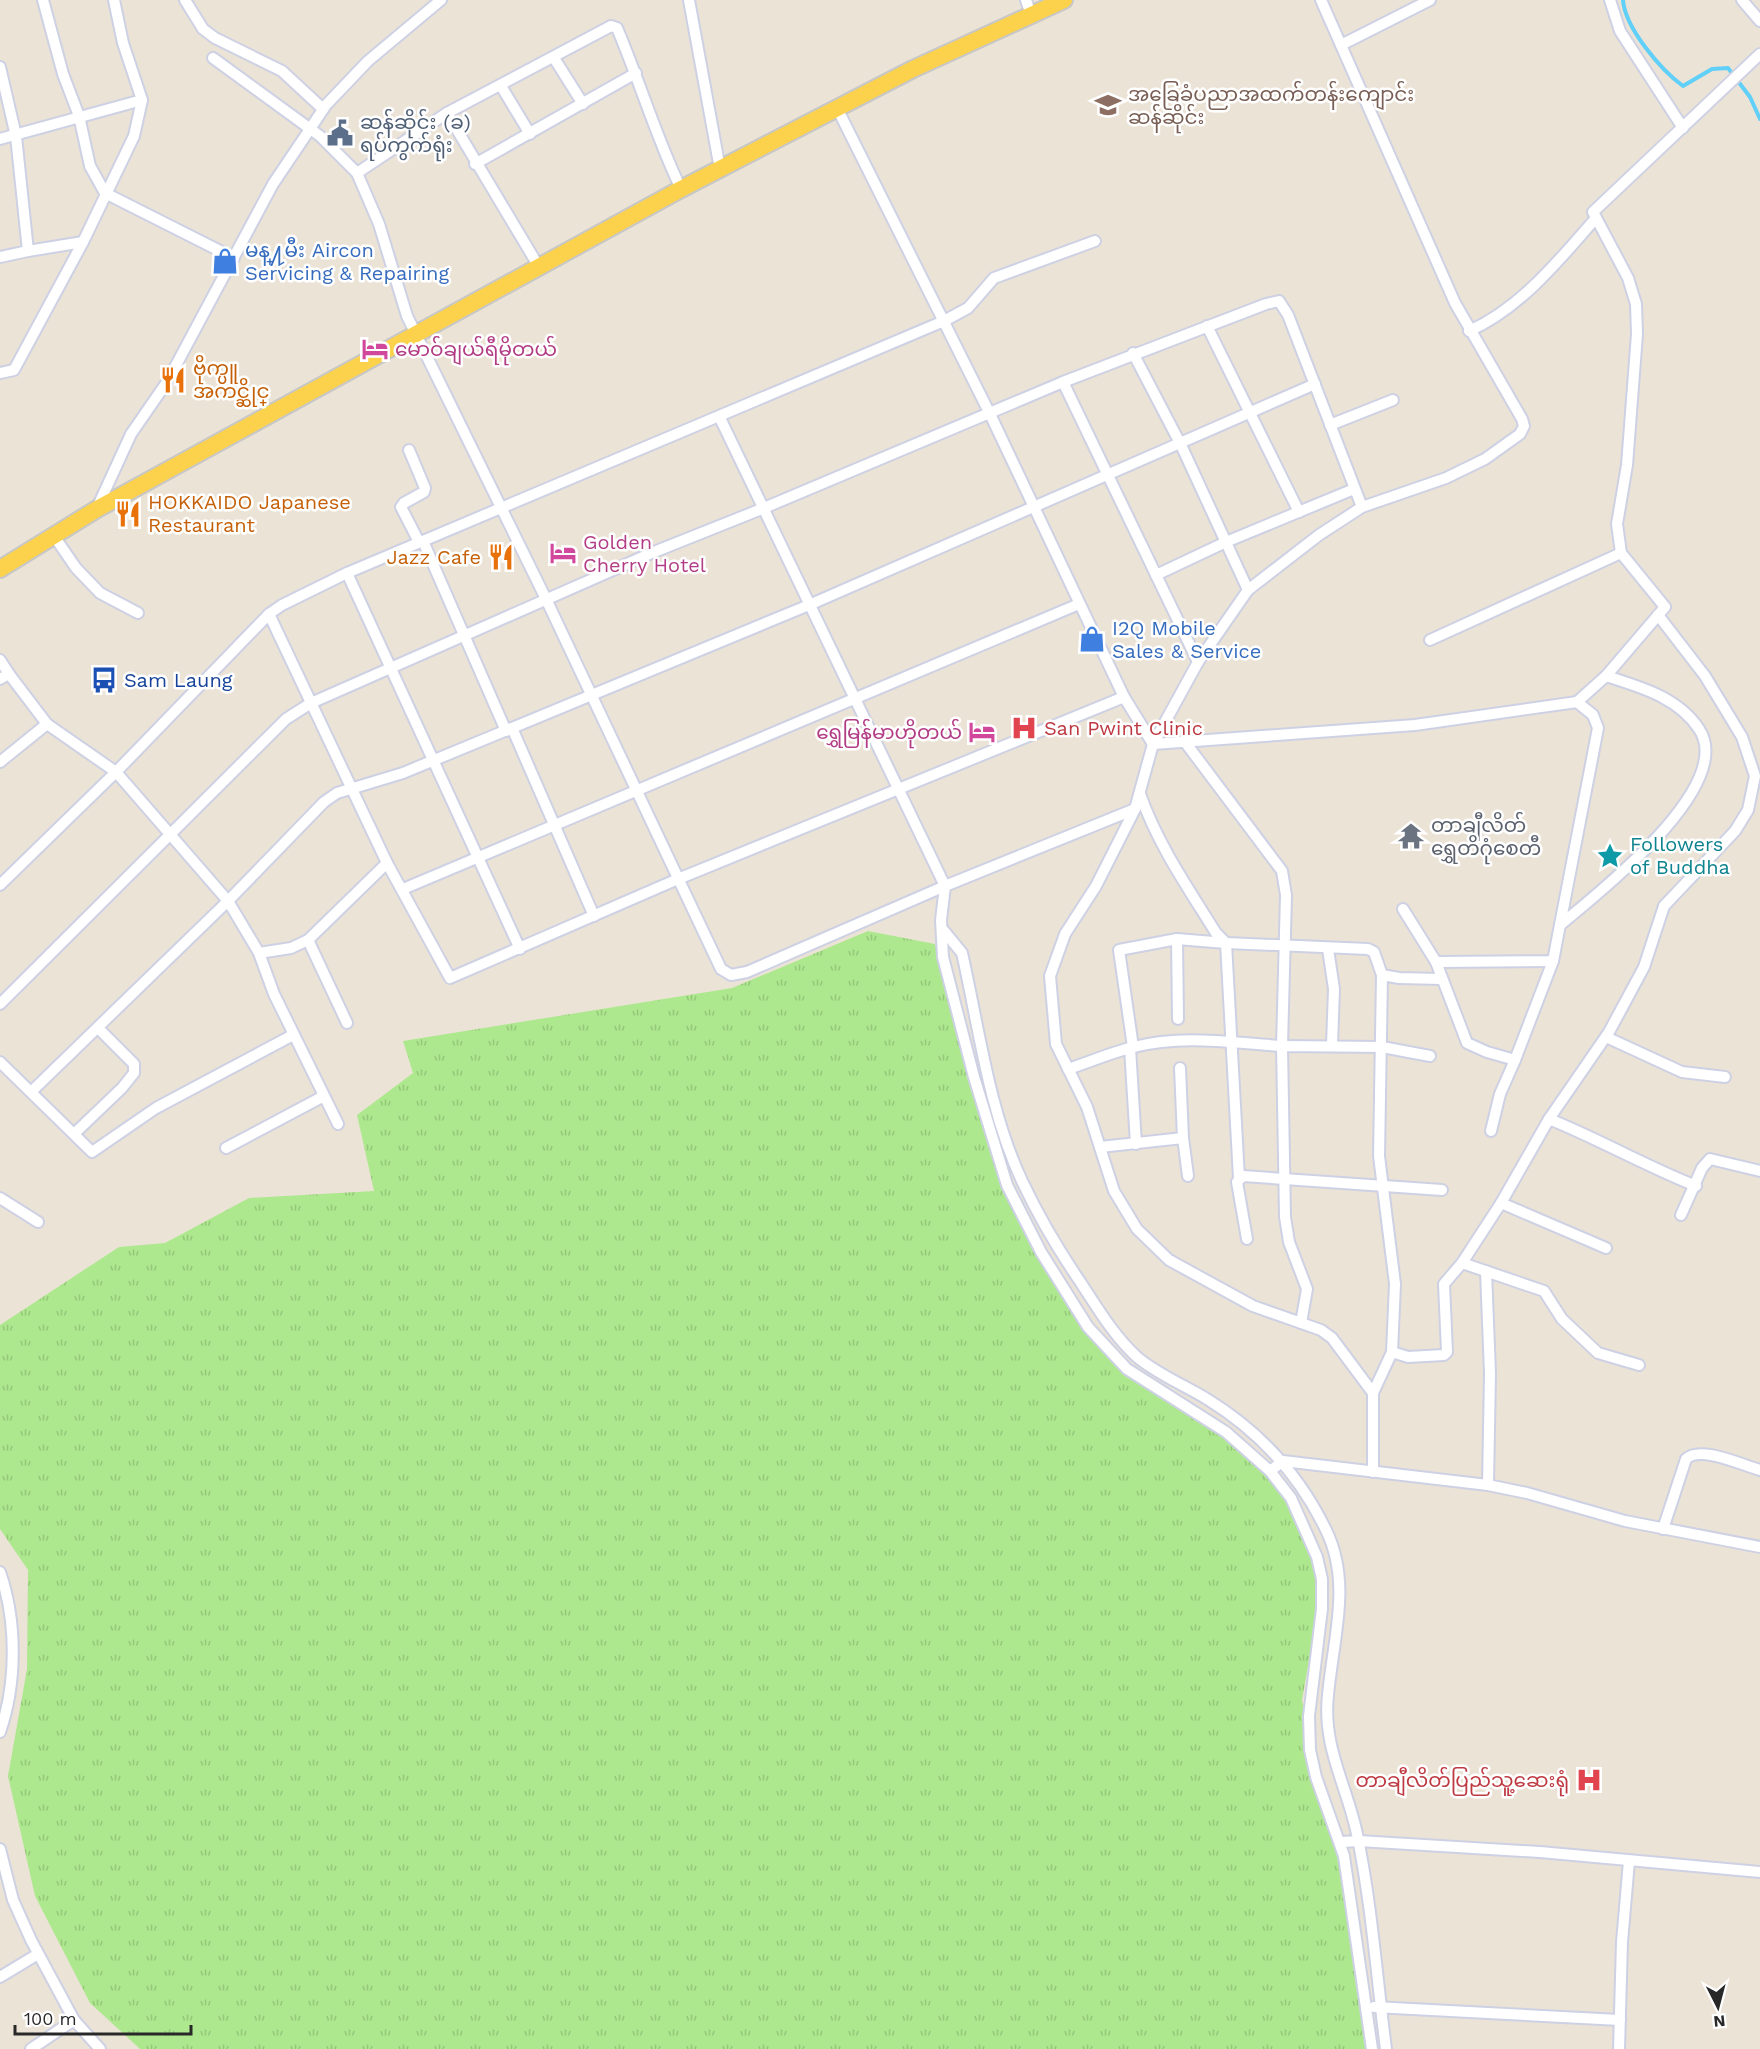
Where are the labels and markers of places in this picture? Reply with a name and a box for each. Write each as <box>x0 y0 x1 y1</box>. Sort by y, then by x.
place label: အခြေခံပညာအထက်တန်းကျောင်း ဆန်ဆိုင်း <box>1128 80 1414 134</box>
school or university icon: အခြေခံပညာအထက်တန်းကျောင်း ဆန်ဆိုင်း <box>1093 90 1123 120</box>
place label: ဆန်ဆိုင်း (ခ) ရပ်ကွက်ရုံး <box>360 108 471 162</box>
public building icon: ဆန်ဆိုင်း (ခ) ရပ်ကွက်ရုံး <box>325 118 355 148</box>
place label: မန္႔မီး Aircon Servicing & Repairing <box>245 236 449 285</box>
shop icon: မန္႔မီး Aircon Servicing & Repairing <box>210 246 240 276</box>
hotel icon: မောဝ်ချယ်ရီမိုတယ် <box>360 334 390 364</box>
place label: မောဝ်ချယ်ရီမိုတယ် <box>395 335 557 366</box>
place label: ဗိုက္ပူ အကင္ဆိုင္ <box>193 354 270 407</box>
restaurant icon: ဗိုက္ပူ အကင္ဆိုင္ <box>158 365 188 395</box>
place label: HOKKAIDO Japanese Restaurant <box>148 490 351 537</box>
restaurant icon: HOKKAIDO Japanese Restaurant <box>113 499 143 529</box>
place label: Golden Cherry Hotel <box>583 530 706 577</box>
hotel icon: Golden Cherry Hotel <box>548 538 578 568</box>
restaurant icon: Jazz Cafe <box>486 542 516 572</box>
place label: Jazz Cafe <box>386 545 481 569</box>
place label: I2Q Mobile Sales & Service <box>1112 616 1261 663</box>
shop icon: I2Q Mobile Sales & Service <box>1077 624 1107 654</box>
bus stop icon: Sam Laung <box>89 665 119 695</box>
place label: Sam Laung <box>124 668 233 692</box>
hospital icon: San Pwint Clinic <box>1009 713 1039 743</box>
place label: San Pwint Clinic <box>1044 716 1203 740</box>
hotel icon: ရွှေမြန်မာဟိုတယ် <box>967 717 997 747</box>
place label: ရွှေမြန်မာဟိုတယ် <box>816 718 962 749</box>
place label: တာချီလိတ် ရွှေတိဂုံစေတီ <box>1431 811 1541 865</box>
temple icon: တာချီလိတ် ရွှေတိဂုံစေတီ <box>1396 821 1426 851</box>
place label: Followers of Buddha <box>1630 832 1730 879</box>
place icon: Followers of Buddha <box>1595 841 1625 871</box>
hospital icon: တာချီလိတ်ပြည်သူ့ဆေးရုံ <box>1574 1765 1604 1795</box>
place label: တာချီလိတ်ပြည်သူ့ဆေးရုံ <box>1356 1766 1569 1797</box>

